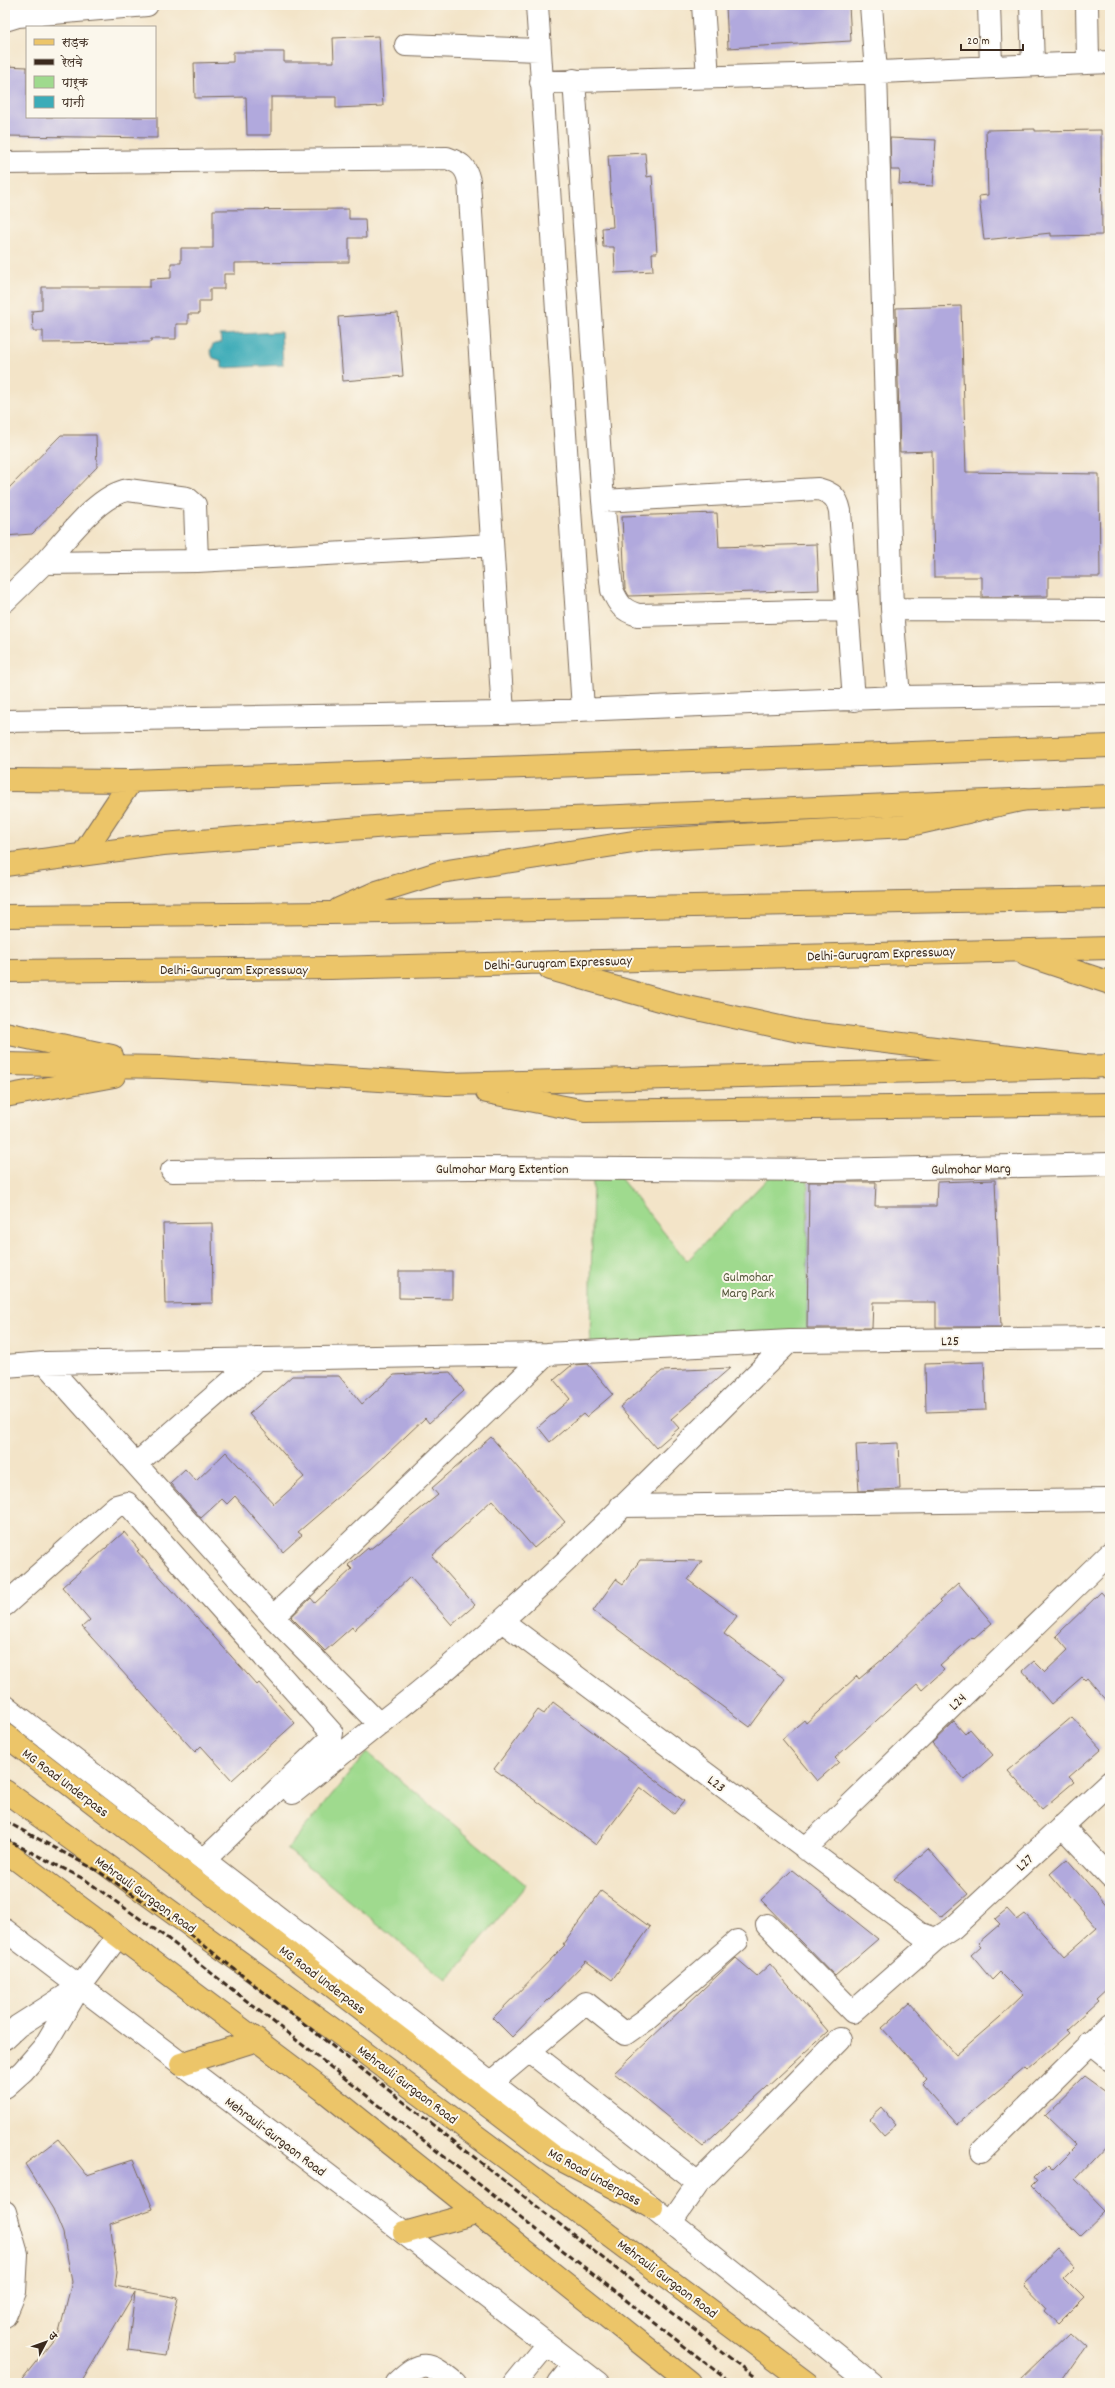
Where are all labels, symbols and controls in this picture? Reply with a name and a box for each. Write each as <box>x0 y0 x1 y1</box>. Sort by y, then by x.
legend <box>26 26 156 118</box>
scale bar <box>961 26 1023 52</box>
text: 20 m <box>967 33 990 50</box>
text: सड़क <box>61 35 90 52</box>
text: रेलवे <box>60 55 83 72</box>
text: पार्क <box>61 75 89 92</box>
text: पानी <box>61 95 85 112</box>
street label: Delhi-Gurugram Expressway <box>807 942 956 968</box>
street label: Delhi-Gurugram Expressway <box>484 951 633 977</box>
street label: Delhi-Gurugram Expressway <box>160 961 308 981</box>
street label: Gulmohar Marg <box>931 1159 1011 1181</box>
street label: Gulmohar Marg Extention <box>436 1160 568 1180</box>
park label: Gulmohar Marg Park <box>721 1268 775 1304</box>
street label: L25 <box>941 1332 959 1352</box>
street label: L24 <box>945 1689 972 1716</box>
street label: MG Road Underpass <box>17 1744 112 1823</box>
street label: L23 <box>703 1771 729 1798</box>
street label: L27 <box>1012 1850 1038 1877</box>
street label: Mehrauli Gurgaon Road <box>90 1852 200 1939</box>
street label: MG Road Underpass <box>274 1941 369 2020</box>
street label: Mehrauli Gurgaon Road <box>353 2041 461 2130</box>
street label: Mehrauli-Gurgaon Road <box>220 2093 330 2182</box>
street label: MG Road Underpass <box>544 2144 644 2212</box>
street label: Mehrauli Gurgaon Road <box>613 2235 721 2324</box>
north arrow <box>26 2322 66 2362</box>
text: उ <box>43 2328 61 2345</box>

